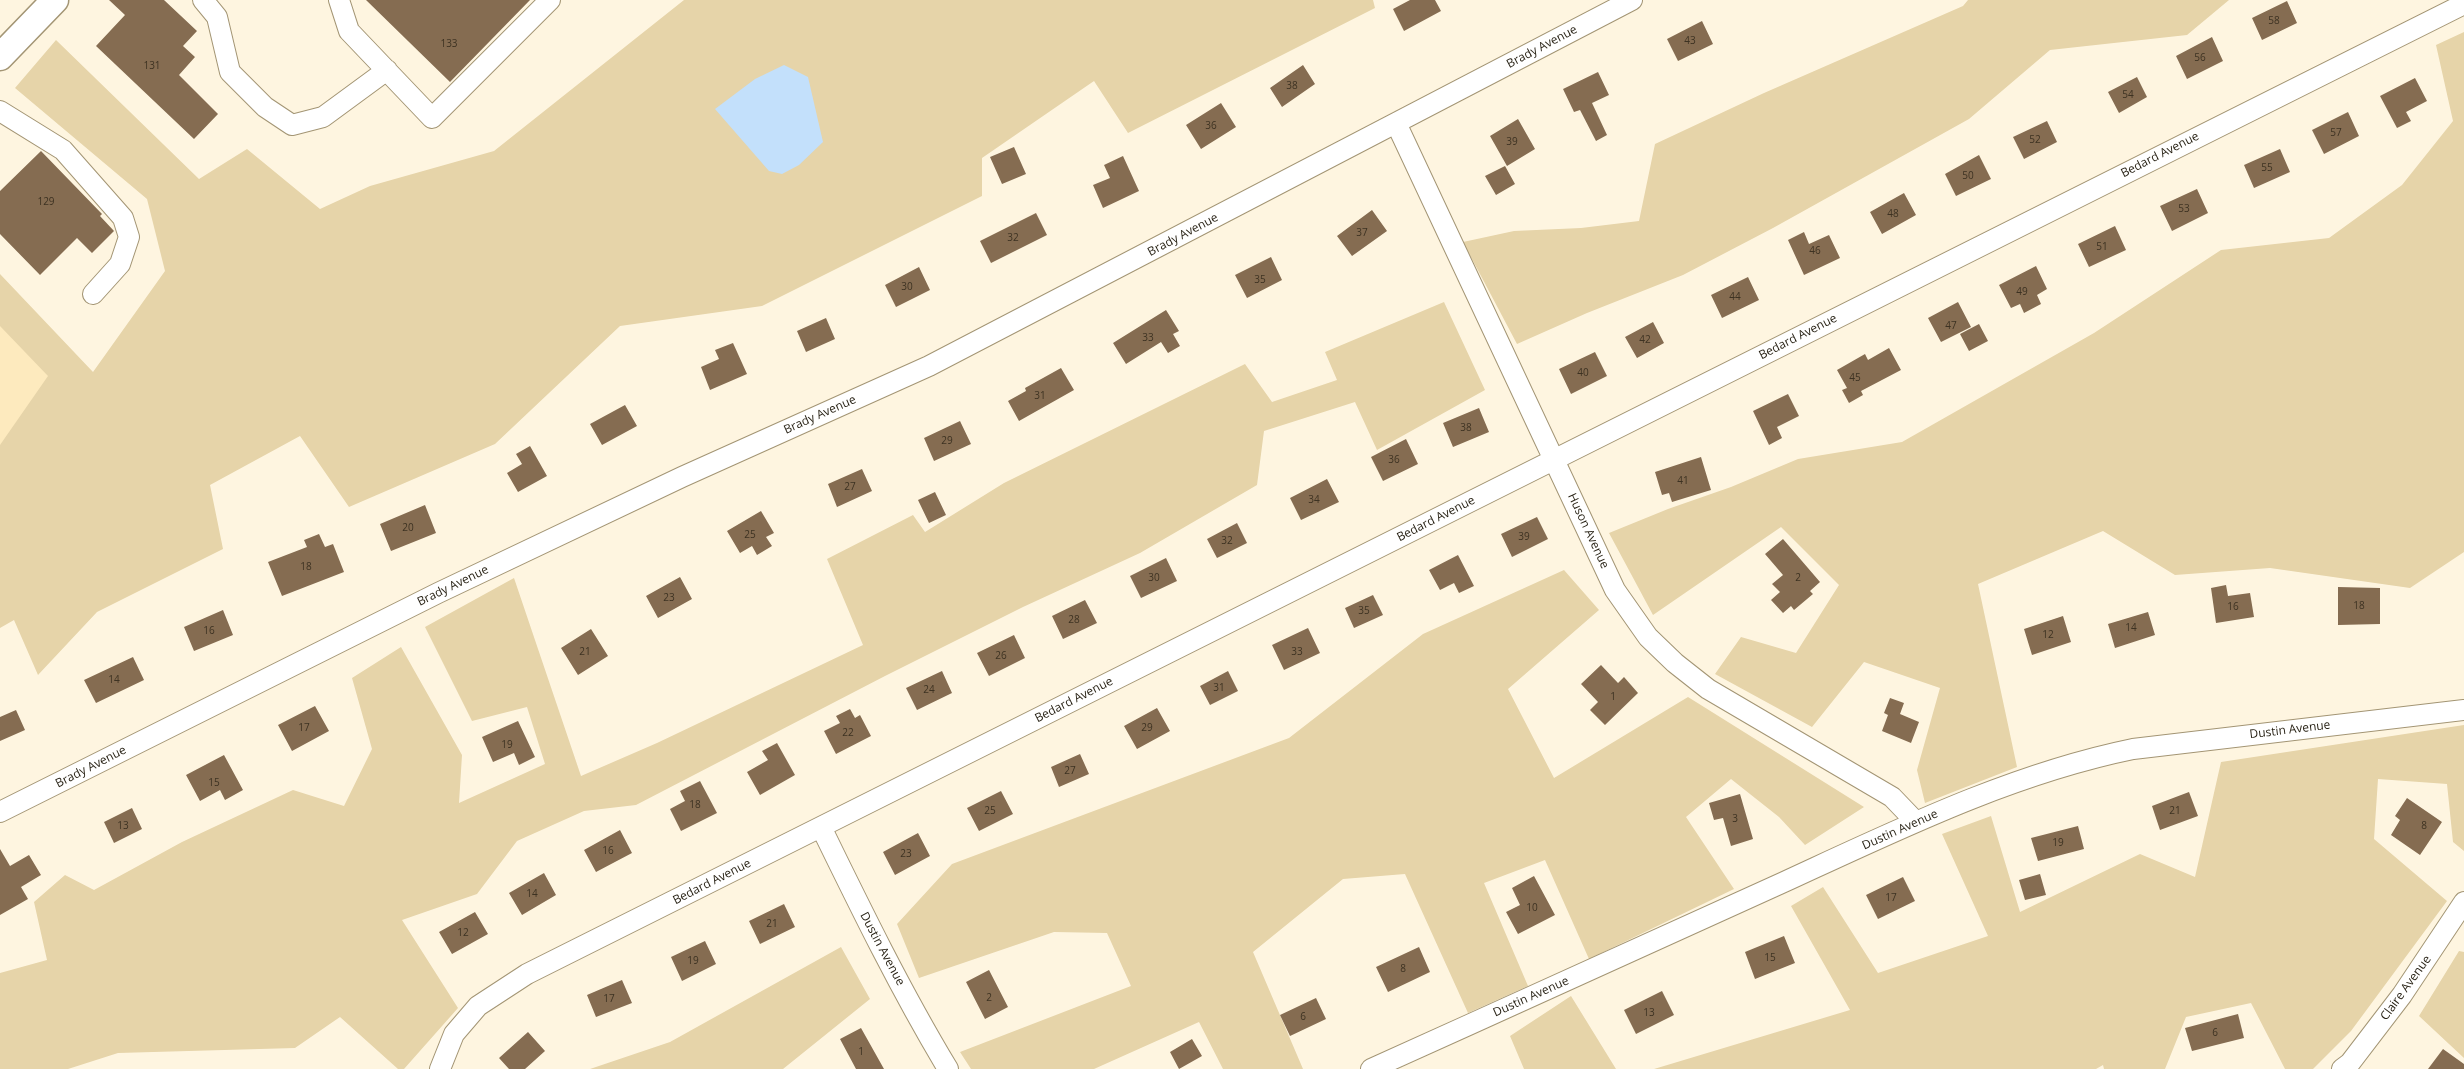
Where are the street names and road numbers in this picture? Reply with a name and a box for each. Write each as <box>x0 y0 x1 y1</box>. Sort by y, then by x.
street label: Brady Avenue <box>1504 22 1580 72</box>
street label: Bedard Avenue <box>2119 129 2201 181</box>
street label: Brady Avenue <box>1145 210 1221 260</box>
street label: Bedard Avenue <box>1757 311 1839 363</box>
street label: Brady Avenue <box>782 393 858 437</box>
street label: Huson Avenue <box>1564 491 1612 571</box>
street label: Bedard Avenue <box>1395 493 1477 545</box>
street label: Brady Avenue <box>415 563 491 609</box>
street label: Bedard Avenue <box>1033 674 1115 726</box>
street label: Dustin Avenue <box>2249 718 2331 742</box>
street label: Brady Avenue <box>53 743 129 791</box>
street label: Dustin Avenue <box>1860 807 1940 853</box>
street label: Bedard Avenue <box>671 856 753 908</box>
street label: Dustin Avenue <box>857 910 907 988</box>
street label: Claire Avenue <box>2378 953 2434 1023</box>
street label: Dustin Avenue <box>1491 974 1571 1020</box>

